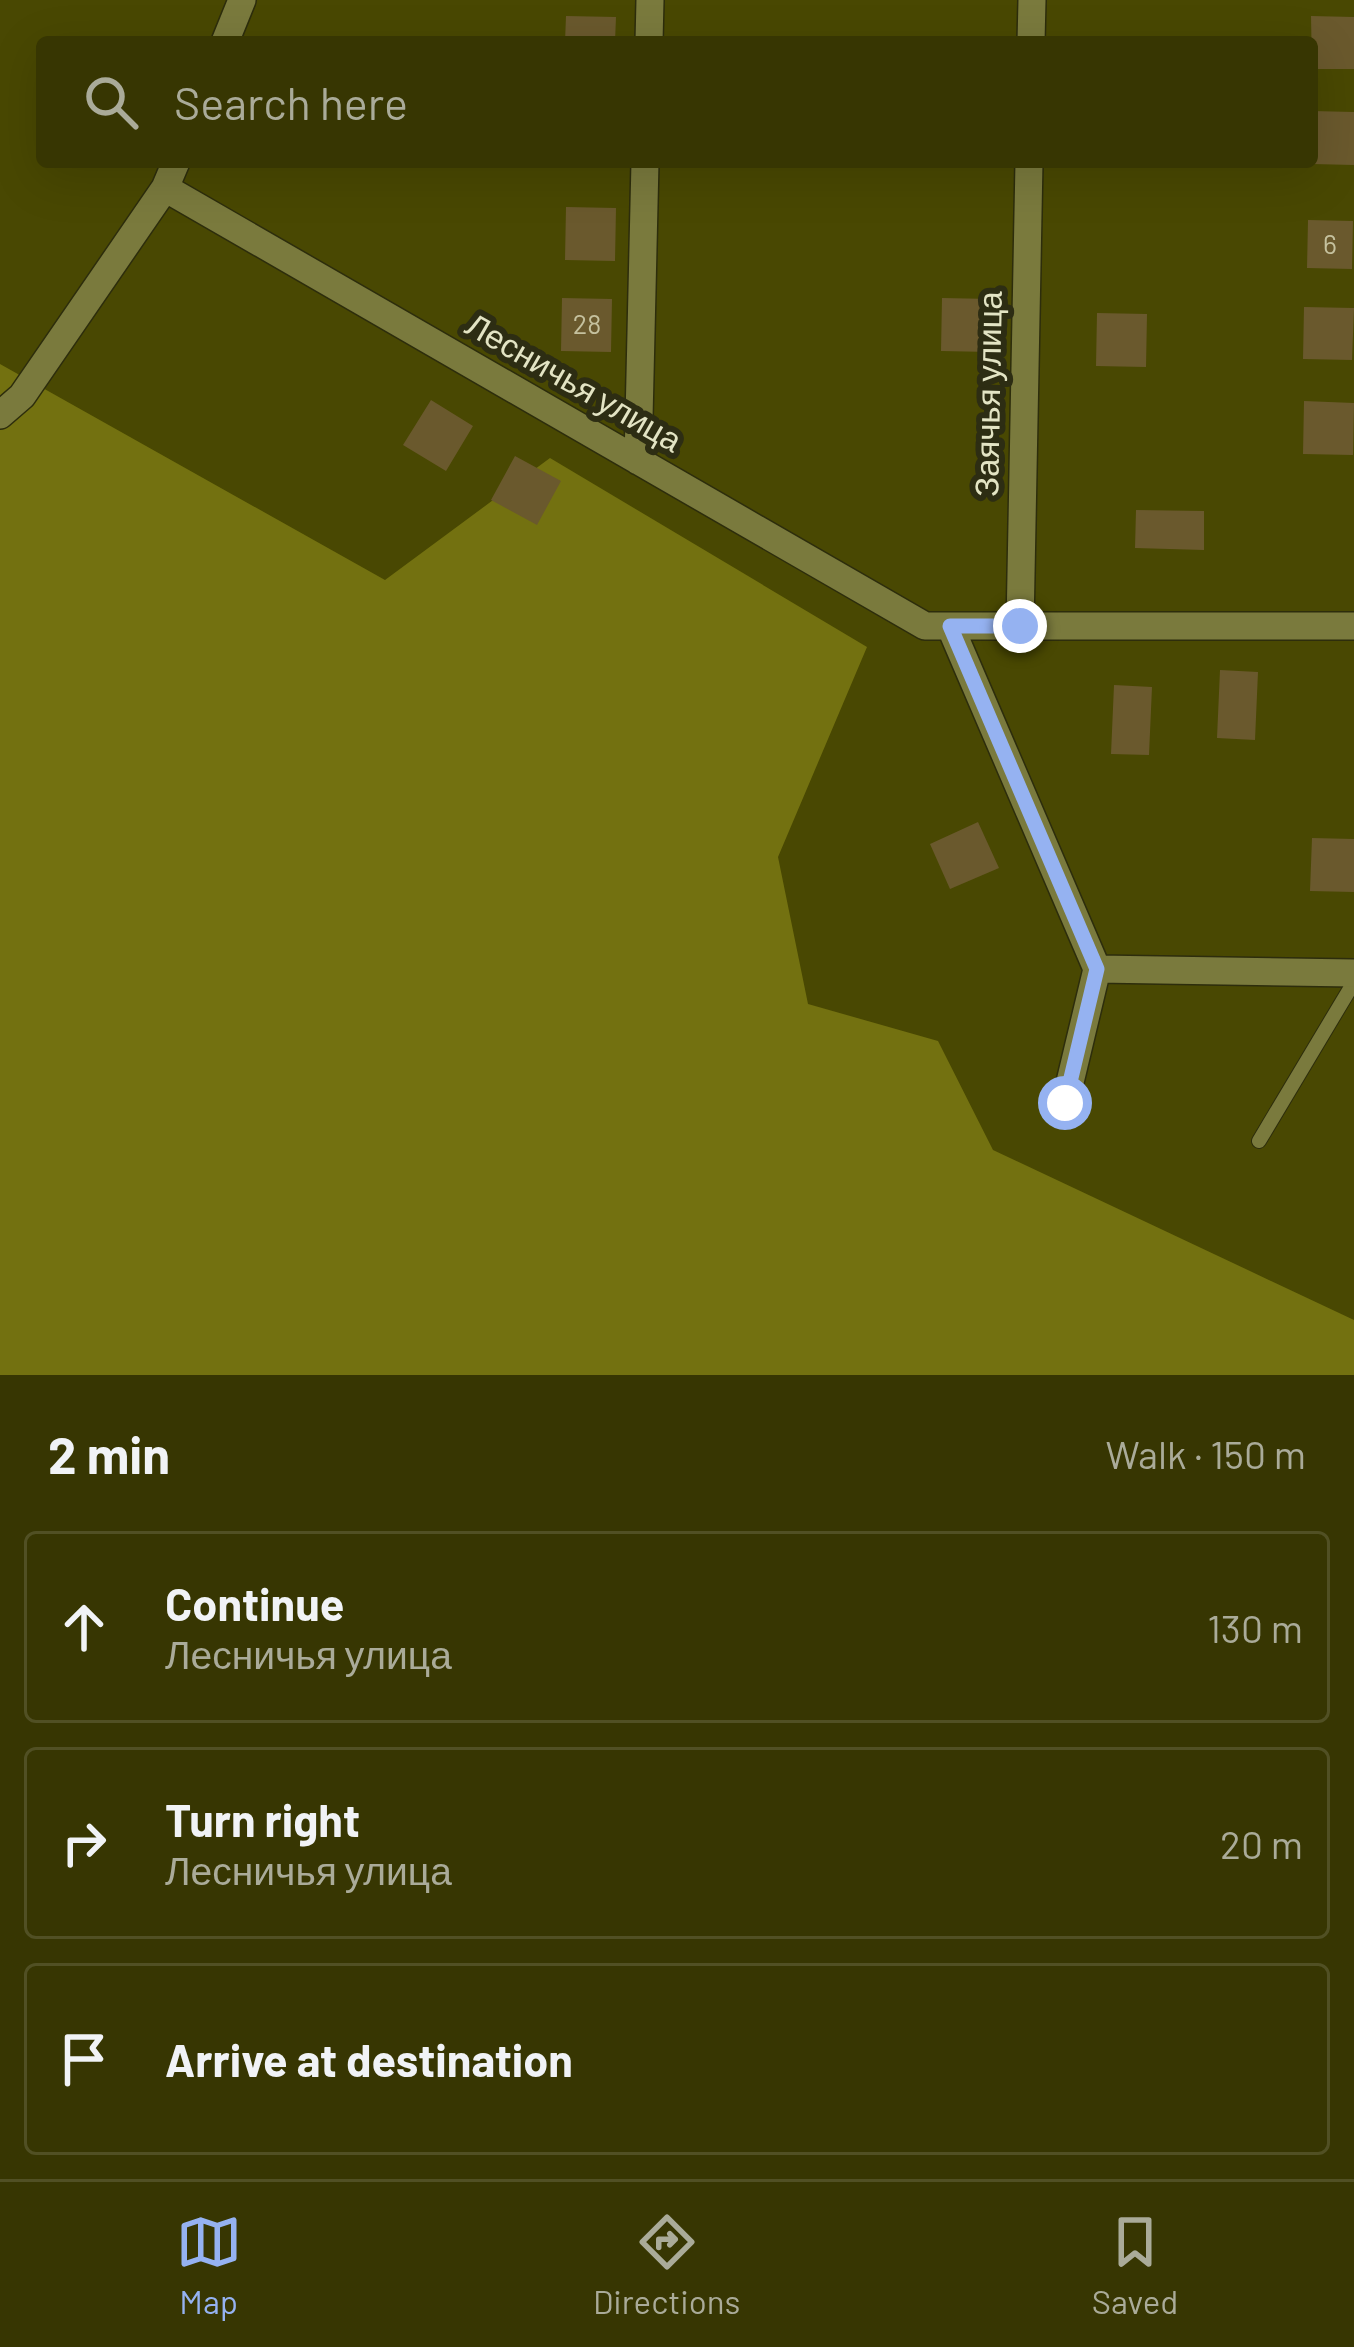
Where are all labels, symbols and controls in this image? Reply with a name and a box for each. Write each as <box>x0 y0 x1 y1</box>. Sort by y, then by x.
search box <box>36 36 1318 168</box>
icon: search <box>78 69 144 135</box>
text: Search here <box>174 75 408 129</box>
house number: 6 <box>1323 227 1337 259</box>
street label: Заячья улица <box>965 290 1009 497</box>
street label: Лесничья улица <box>459 303 690 459</box>
house number: 28 <box>573 307 601 339</box>
route end <box>993 599 1047 653</box>
route start <box>1038 1076 1092 1130</box>
text: 2 min <box>48 1423 170 1484</box>
text: Walk · 150 m <box>1106 1430 1306 1477</box>
text: Continue <box>165 1576 344 1630</box>
icon: ahead <box>51 1594 117 1660</box>
text: 130 m <box>1207 1604 1303 1651</box>
text: Лесничья улица <box>165 1630 452 1677</box>
text: Turn right <box>165 1792 360 1846</box>
icon: right <box>51 1810 117 1876</box>
text: 20 m <box>1220 1820 1303 1867</box>
text: Лесничья улица <box>165 1846 452 1893</box>
icon: arrive <box>51 2026 117 2092</box>
text: Arrive at destination <box>165 2032 573 2086</box>
tab: Map <box>176 2209 242 2321</box>
tab: Directions <box>593 2209 740 2321</box>
tab: Saved <box>1092 2209 1178 2321</box>

